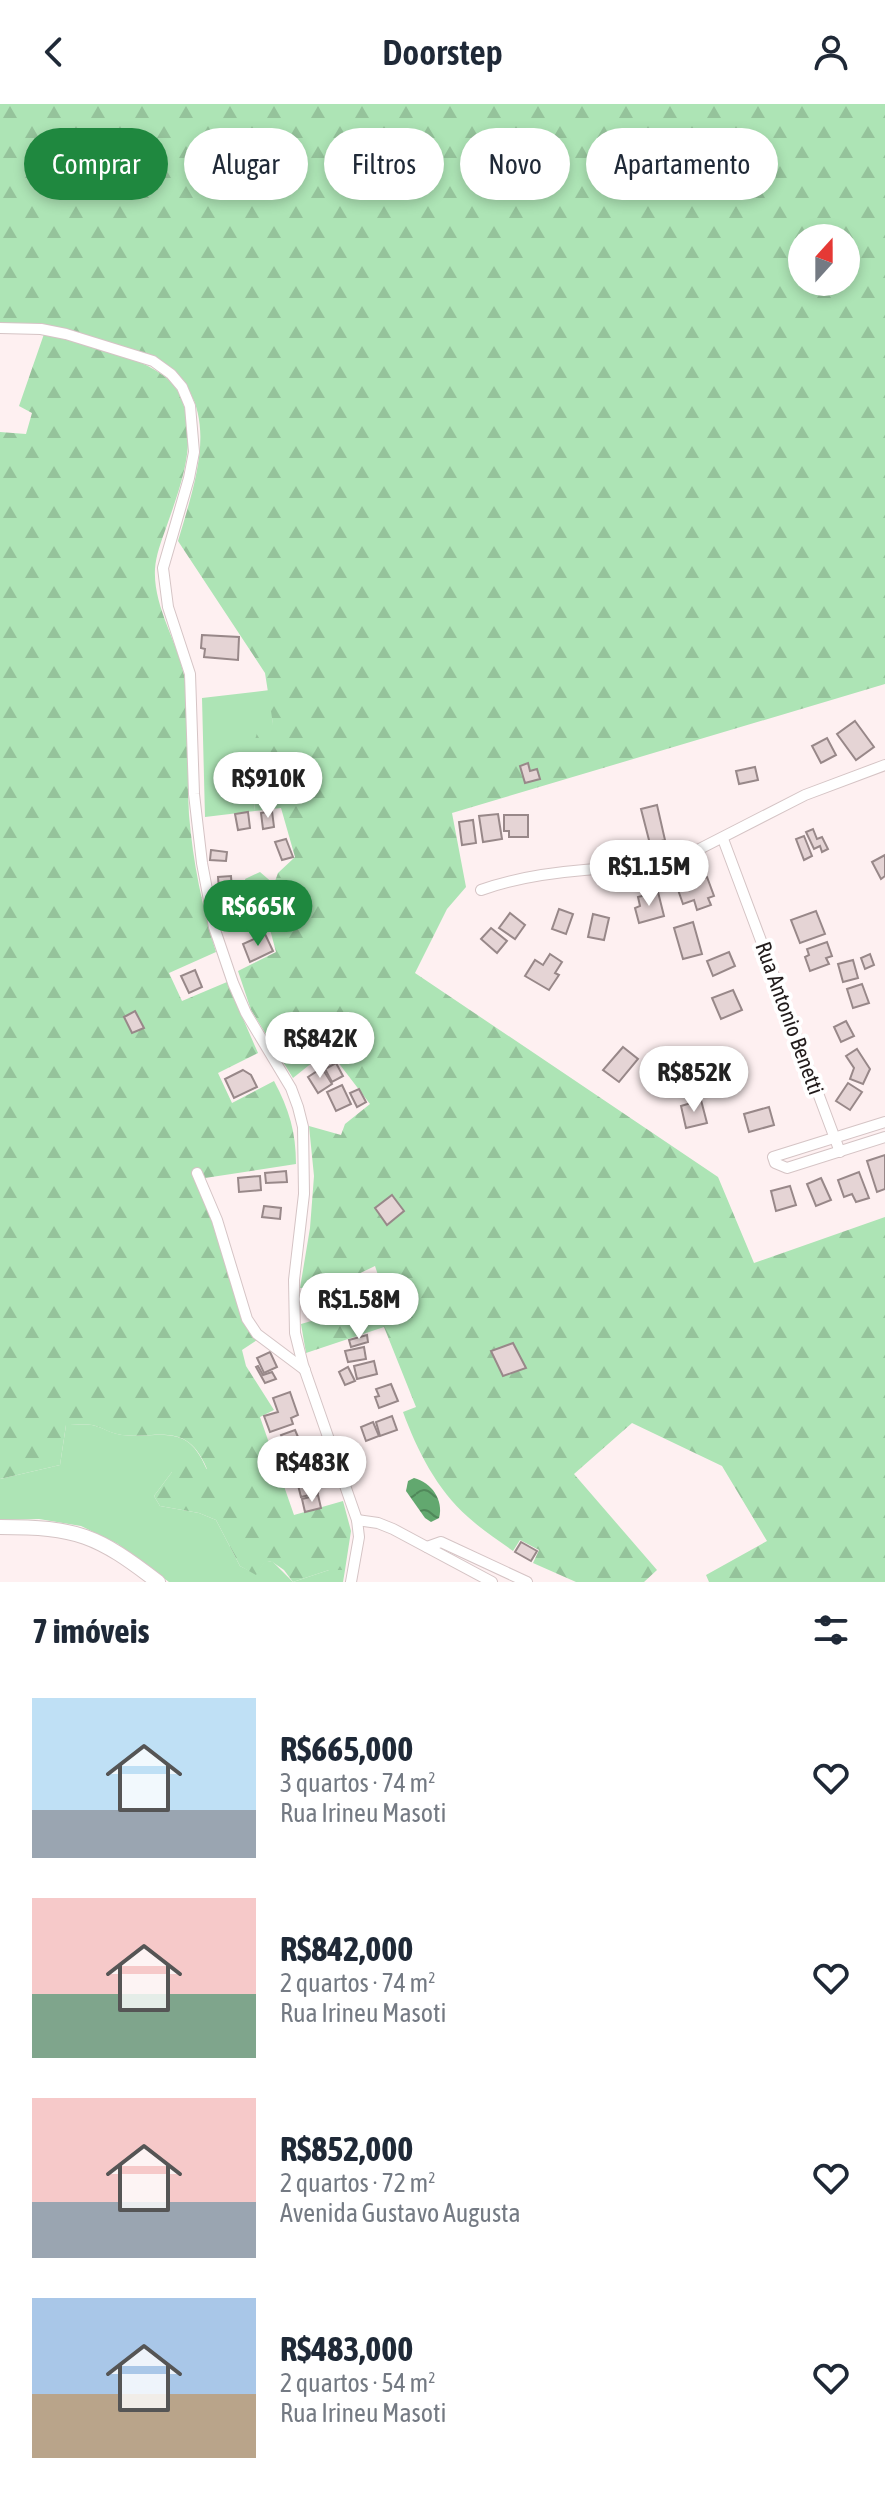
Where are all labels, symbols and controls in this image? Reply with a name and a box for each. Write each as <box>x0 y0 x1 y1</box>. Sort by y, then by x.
icon: back <box>32 30 76 74</box>
icon: person <box>809 30 853 74</box>
text: Doorstep <box>382 31 503 73</box>
chip: Comprar <box>24 128 168 200</box>
chip: Alugar <box>184 128 308 200</box>
chip: Filtros <box>324 128 444 200</box>
chip: Novo <box>460 128 570 200</box>
chip: Apartamento <box>586 128 778 200</box>
north arrow <box>788 224 860 296</box>
map controls <box>788 224 860 296</box>
pin: R$910K <box>203 752 333 820</box>
text: R$910K <box>231 763 305 793</box>
pin: R$1.15M <box>575 840 723 908</box>
text: R$1.15M <box>608 851 690 881</box>
pin: R$665K <box>193 880 323 948</box>
text: R$665K <box>221 891 295 921</box>
street label: Rua Antonio Benetti <box>750 938 830 1098</box>
pin: R$842K <box>255 1012 385 1080</box>
text: R$842K <box>283 1023 357 1053</box>
pin: R$852K <box>629 1046 759 1114</box>
text: R$852K <box>657 1057 731 1087</box>
pin: R$1.58M <box>285 1273 433 1341</box>
text: R$1.58M <box>318 1284 400 1314</box>
pin: R$483K <box>247 1436 377 1504</box>
text: R$483K <box>275 1447 349 1477</box>
icon: filters <box>809 1608 853 1652</box>
text: 7 imóveis <box>32 1611 150 1650</box>
text: R$665,000 <box>280 1729 413 1768</box>
icon: home <box>96 1730 192 1826</box>
icon: heart <box>809 1756 853 1800</box>
text: 3 quartos · 74 m² <box>280 1768 435 1798</box>
text: Rua Irineu Masoti <box>280 1798 446 1828</box>
text: R$842,000 <box>280 1929 413 1968</box>
icon: home <box>96 1930 192 2026</box>
icon: heart <box>809 1956 853 2000</box>
text: 2 quartos · 74 m² <box>280 1968 435 1998</box>
text: Rua Irineu Masoti <box>280 1998 446 2028</box>
text: R$852,000 <box>280 2129 413 2168</box>
icon: home <box>96 2130 192 2226</box>
icon: heart <box>809 2156 853 2200</box>
text: 2 quartos · 72 m² <box>280 2168 435 2198</box>
text: Avenida Gustavo Augusta <box>280 2198 521 2228</box>
text: R$483,000 <box>280 2329 413 2368</box>
icon: home <box>96 2330 192 2426</box>
icon: heart <box>809 2356 853 2400</box>
text: 2 quartos · 54 m² <box>280 2368 435 2398</box>
text: Rua Irineu Masoti <box>280 2398 446 2428</box>

